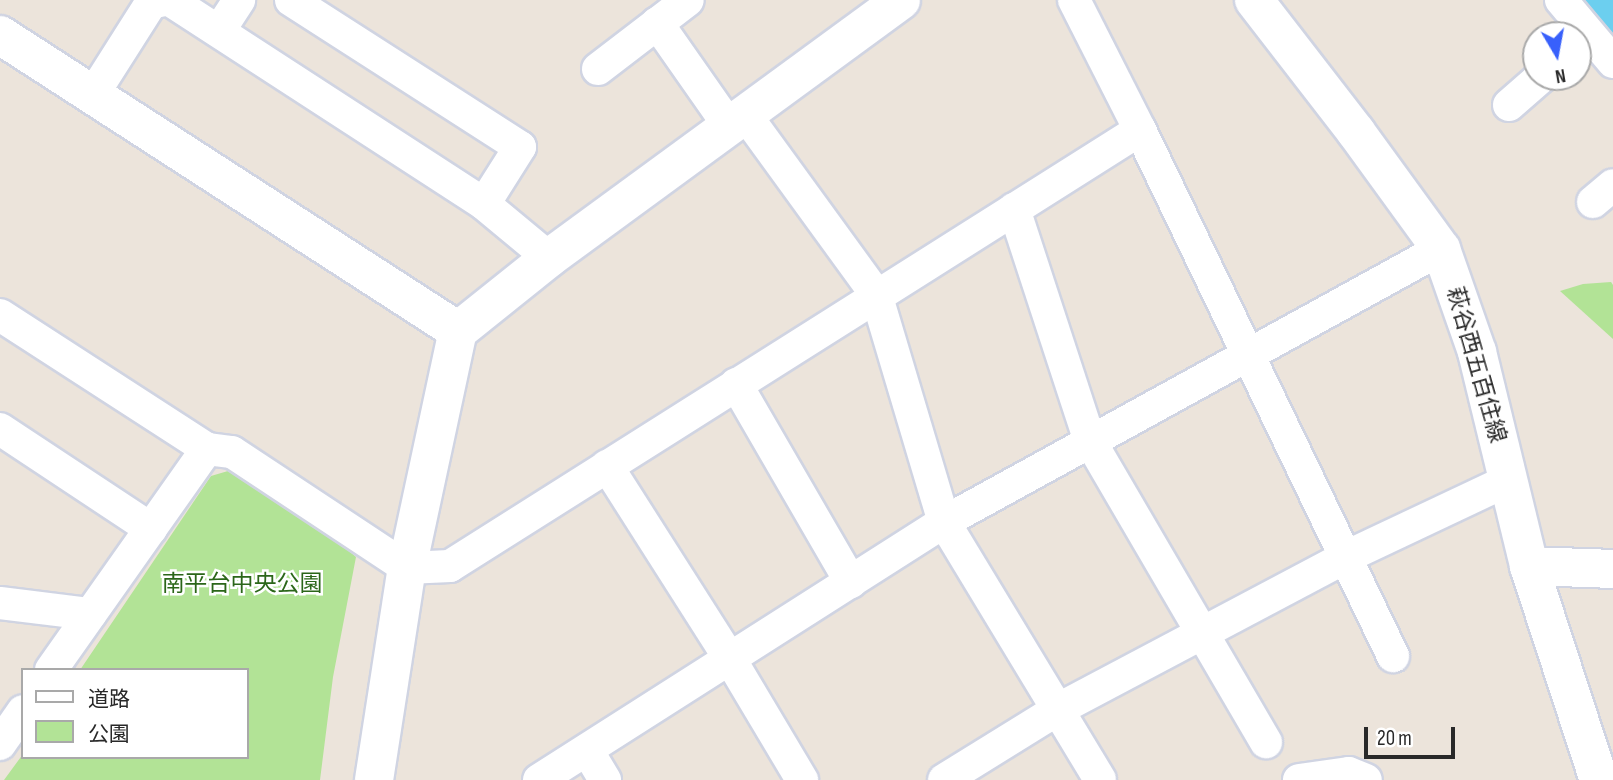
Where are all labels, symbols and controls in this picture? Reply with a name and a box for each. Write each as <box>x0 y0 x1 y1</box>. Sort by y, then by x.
north arrow <box>1522 21 1592 91</box>
text: N <box>1553 63 1567 87</box>
street label: 萩谷西五百住線 <box>1441 284 1511 446</box>
park label: 南平台中央公園 <box>162 570 322 598</box>
legend <box>21 668 248 759</box>
text: 道路 <box>88 687 130 712</box>
scale bar <box>1368 714 1459 758</box>
text: 公園 <box>88 722 130 747</box>
text: 20 m <box>1377 726 1412 751</box>

